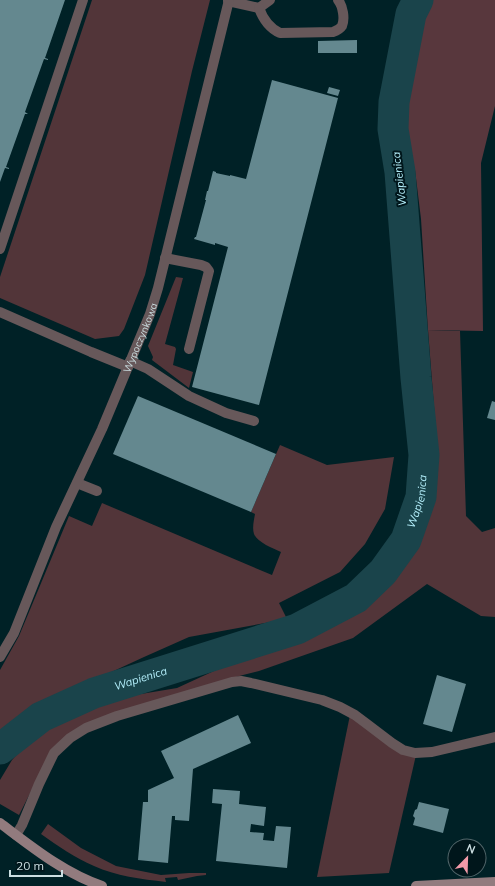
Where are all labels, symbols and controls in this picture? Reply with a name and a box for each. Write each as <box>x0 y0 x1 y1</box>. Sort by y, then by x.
water label: Wapienica <box>389 151 409 207</box>
street label: Wypoczynkowa <box>120 301 160 375</box>
water label: Wapienica <box>404 474 430 530</box>
water label: Wapienica <box>112 663 169 693</box>
north arrow <box>447 838 487 878</box>
text: N <box>464 841 477 857</box>
scale bar <box>10 852 62 878</box>
text: 20 m <box>16 858 44 873</box>

